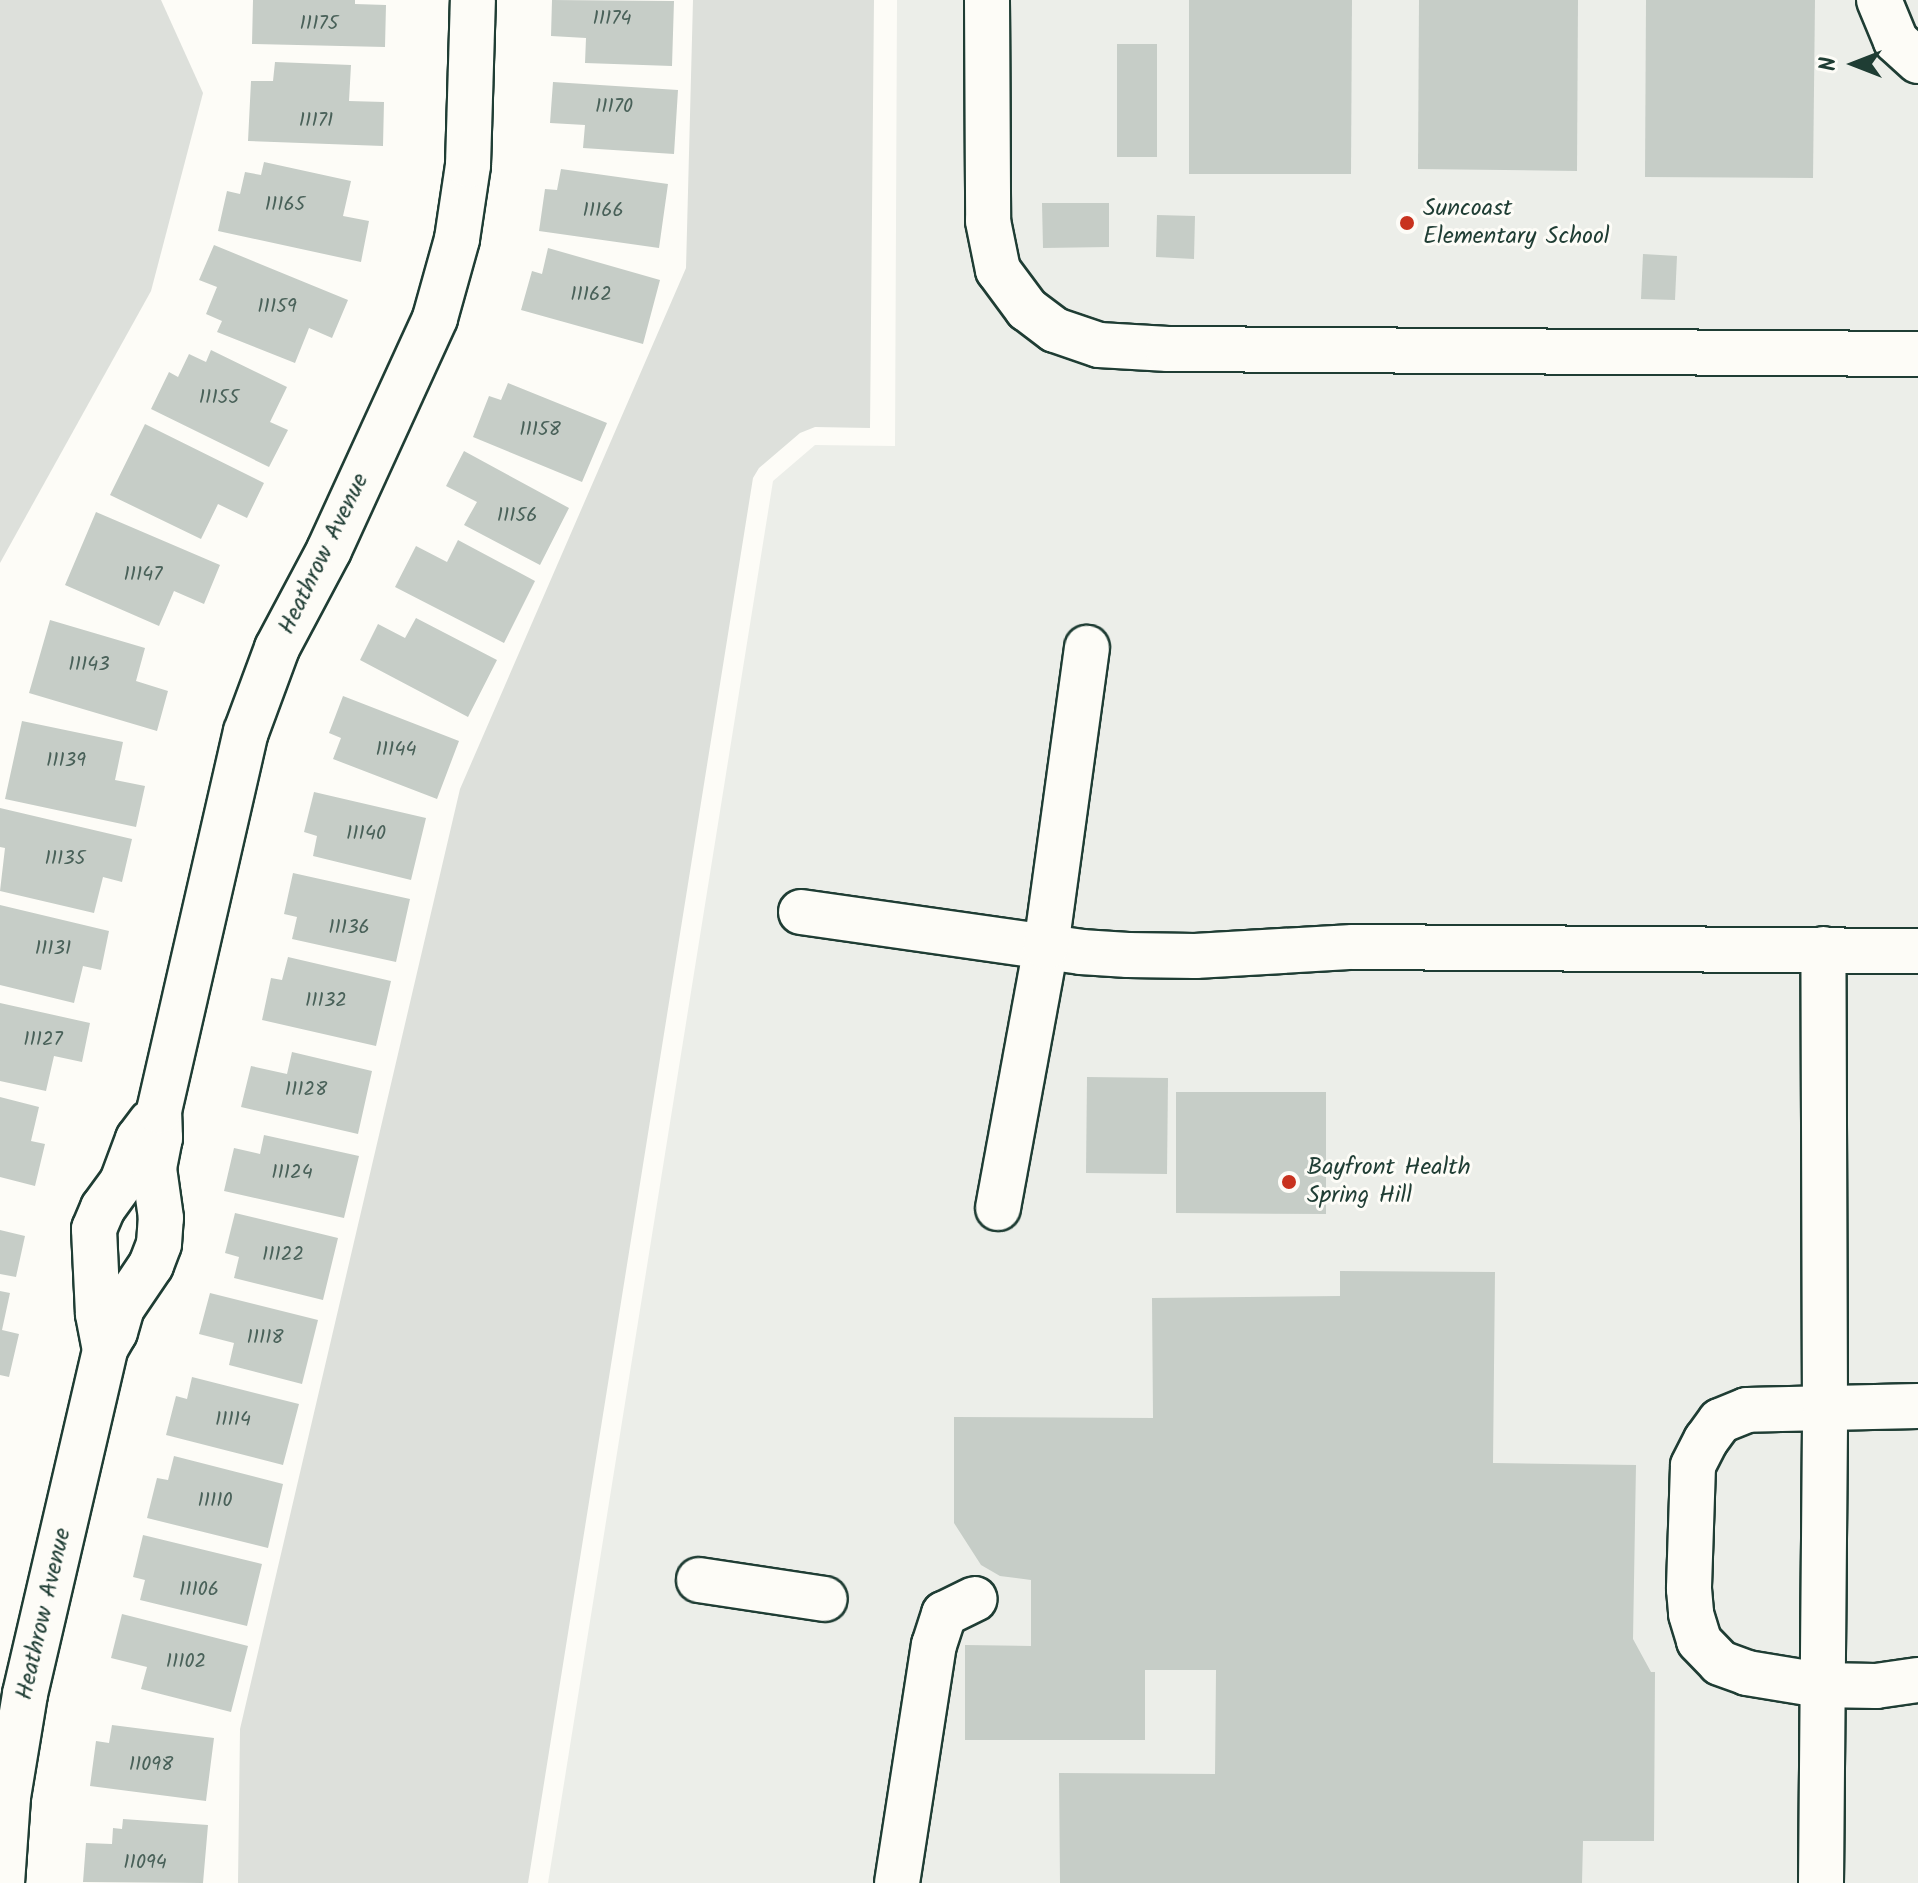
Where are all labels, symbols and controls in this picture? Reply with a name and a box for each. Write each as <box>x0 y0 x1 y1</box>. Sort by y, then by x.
house number: 11174 <box>592 7 632 31</box>
house number: 11175 <box>300 12 338 36</box>
north arrow <box>1814 24 1894 104</box>
text: N <box>1812 57 1847 71</box>
house number: 11170 <box>595 95 633 119</box>
house number: 11171 <box>299 109 333 133</box>
house number: 11165 <box>265 193 305 217</box>
place label: Suncoast Elementary School <box>1423 195 1610 251</box>
house number: 11166 <box>582 199 624 223</box>
marker: Suncoast Elementary School <box>1398 214 1416 232</box>
house number: 11162 <box>570 283 612 307</box>
house number: 11159 <box>257 295 297 319</box>
house number: 11155 <box>199 386 239 410</box>
house number: 11158 <box>519 418 561 442</box>
street label: Heathrow Avenue <box>273 469 375 639</box>
house number: 11156 <box>497 504 537 528</box>
house number: 11147 <box>123 563 163 587</box>
house number: 11143 <box>68 653 110 677</box>
house number: 11144 <box>376 738 416 762</box>
house number: 11139 <box>46 749 86 773</box>
house number: 11140 <box>346 822 386 846</box>
house number: 11135 <box>45 847 85 871</box>
house number: 11136 <box>328 916 370 940</box>
house number: 11131 <box>35 937 71 961</box>
house number: 11132 <box>305 989 347 1013</box>
house number: 11127 <box>23 1028 63 1052</box>
house number: 11128 <box>285 1078 327 1102</box>
place label: Bayfront Health Spring Hill <box>1307 1154 1471 1210</box>
house number: 11124 <box>271 1161 313 1185</box>
marker: Bayfront Health Spring Hill <box>1278 1171 1300 1193</box>
house number: 11122 <box>262 1243 304 1267</box>
house number: 11118 <box>246 1326 284 1350</box>
house number: 11114 <box>215 1408 251 1432</box>
house number: 11110 <box>197 1489 233 1513</box>
street label: Heathrow Avenue <box>10 1525 78 1703</box>
house number: 11106 <box>179 1578 219 1602</box>
house number: 11102 <box>166 1650 206 1674</box>
house number: 11098 <box>129 1753 173 1777</box>
house number: 11094 <box>123 1851 167 1875</box>

